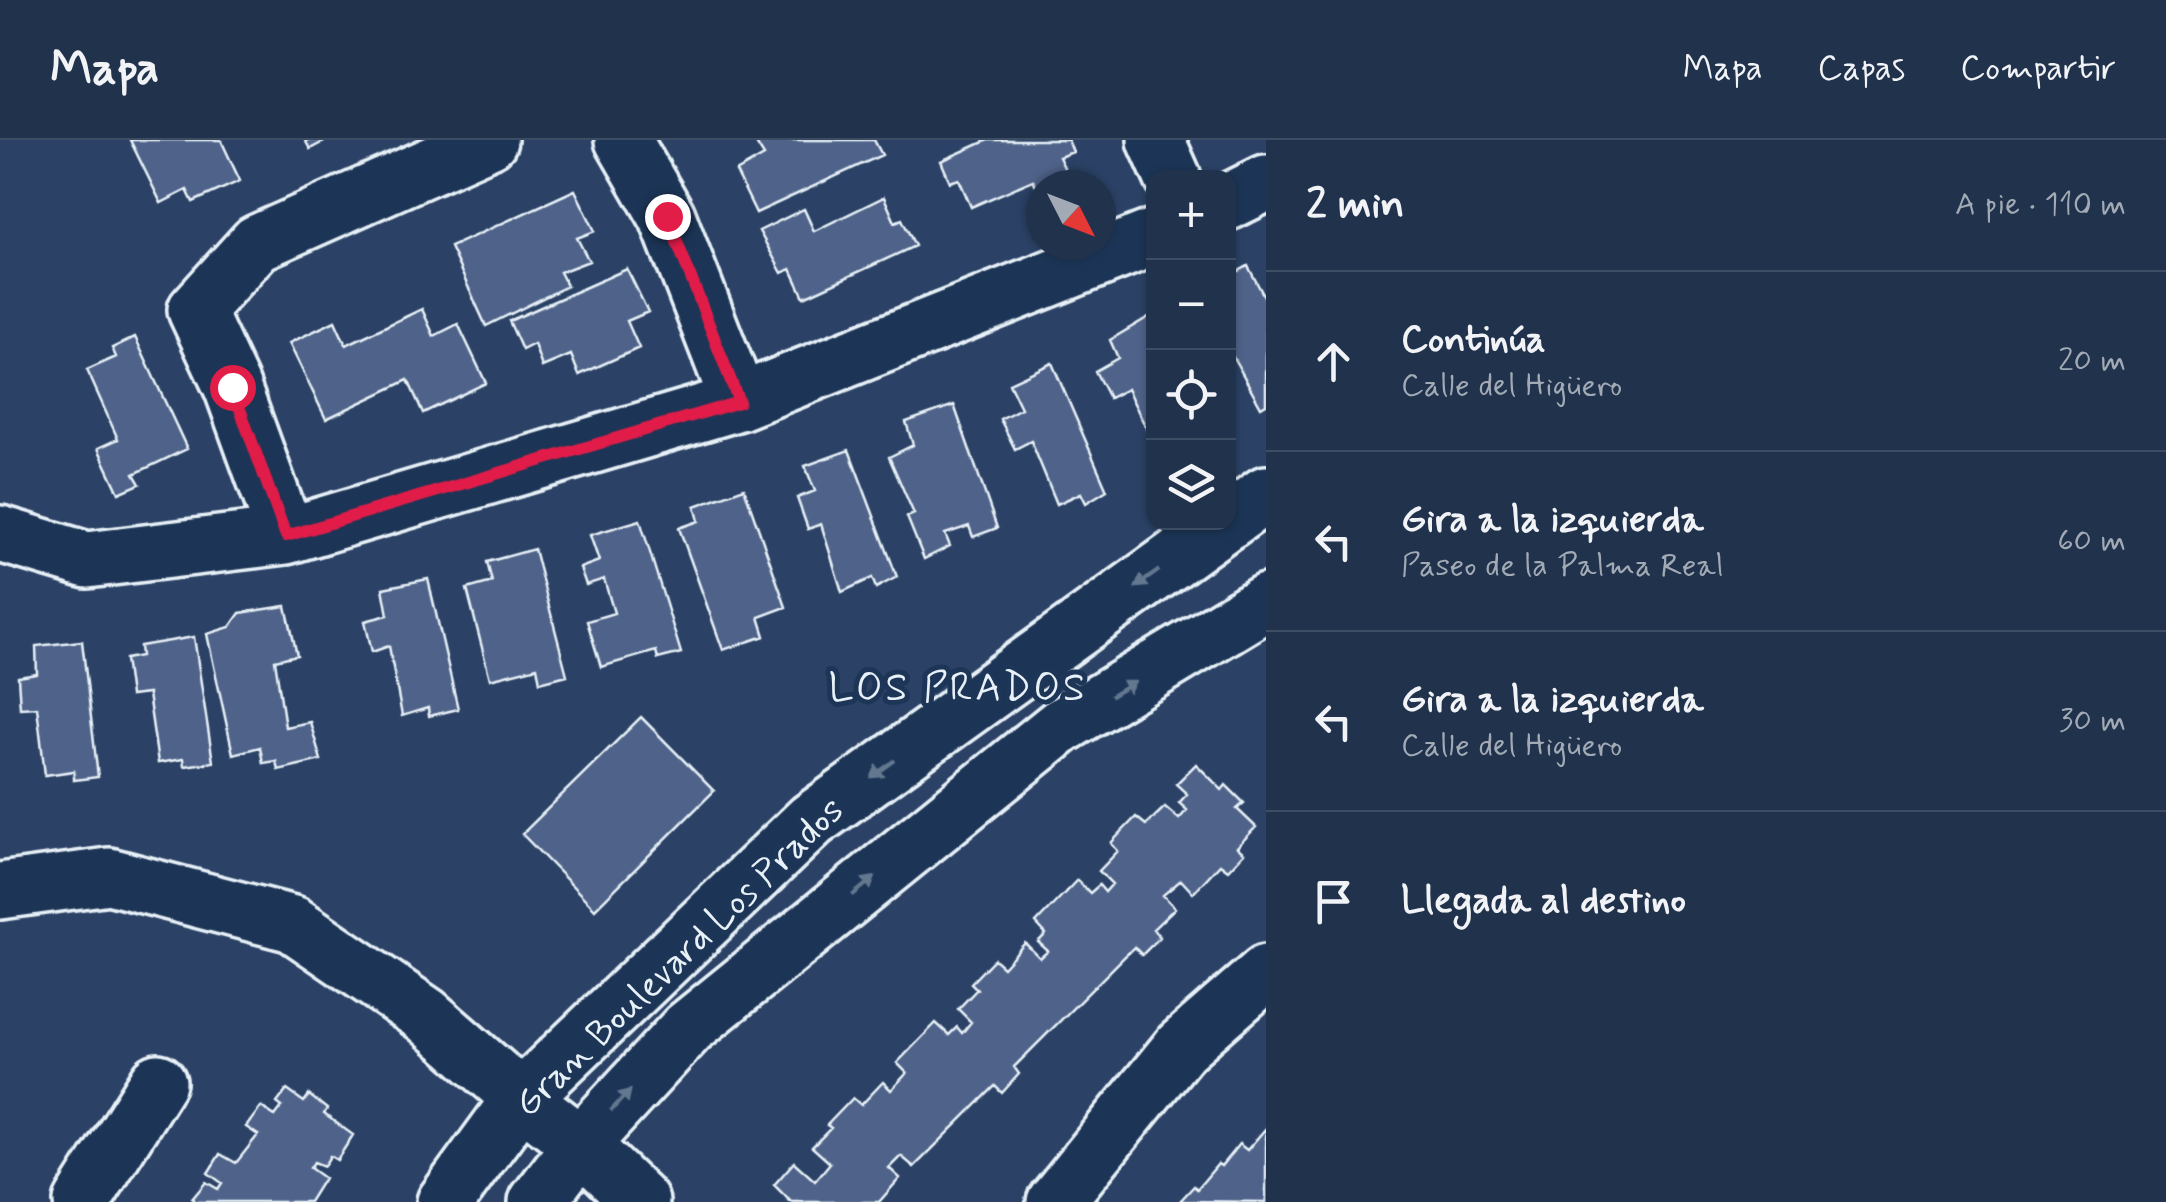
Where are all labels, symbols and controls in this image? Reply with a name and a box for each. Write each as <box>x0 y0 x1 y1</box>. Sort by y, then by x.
text: Mapa <box>50 38 159 101</box>
text: Mapa <box>1683 46 1763 92</box>
text: Capas <box>1818 46 1905 92</box>
text: Compartir <box>1960 46 2116 92</box>
north arrow <box>1026 170 1116 260</box>
map controls <box>1146 170 1236 530</box>
button: + <box>1146 170 1236 260</box>
text: 2 min <box>1306 178 1405 233</box>
text: A pie · 110 m <box>1955 184 2126 226</box>
route end <box>645 194 691 240</box>
button: − <box>1146 260 1236 350</box>
text: Continúa <box>1401 316 1546 365</box>
icon: ahead <box>1306 334 1361 389</box>
text: 20 m <box>2058 340 2126 382</box>
button: locate <box>1146 350 1236 440</box>
route start <box>210 365 256 411</box>
text: Calle del Higüero <box>1401 365 1622 407</box>
button: layers <box>1146 440 1236 530</box>
text: Gira a la izquierda <box>1401 496 1704 545</box>
icon: left <box>1306 514 1361 569</box>
text: 60 m <box>2057 520 2126 562</box>
text: Paseo de la Palma Real <box>1401 545 1724 587</box>
one-way arrow <box>1133 569 1160 589</box>
district label: LOS PRADOS <box>829 663 1087 715</box>
text: Gira a la izquierda <box>1401 676 1704 725</box>
one-way arrow <box>1109 680 1136 699</box>
icon: left <box>1306 694 1361 749</box>
text: 30 m <box>2059 700 2126 742</box>
text: Calle del Higüero <box>1401 725 1622 767</box>
one-way arrow <box>870 759 896 778</box>
street label: Gran Boulevard Los Prados <box>504 787 855 1129</box>
icon: arrive <box>1306 874 1361 929</box>
one-way arrow <box>852 876 877 897</box>
text: Llegada al destino <box>1401 877 1686 926</box>
one-way arrow <box>609 1089 632 1113</box>

